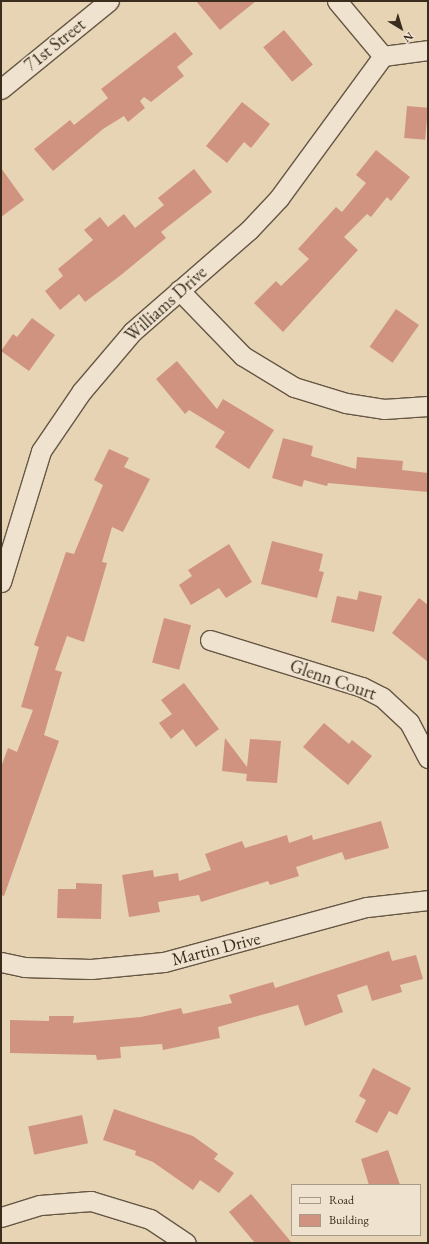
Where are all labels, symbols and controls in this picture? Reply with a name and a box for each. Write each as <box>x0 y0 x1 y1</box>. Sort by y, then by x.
north arrow <box>381 8 421 48</box>
street label: 71st Street <box>20 14 90 76</box>
text: N <box>401 29 416 46</box>
street label: Williams Drive <box>121 262 211 346</box>
street label: Glenn Court <box>287 655 379 705</box>
street label: Martin Drive <box>169 928 263 970</box>
legend <box>291 1184 421 1236</box>
text: Road <box>329 1192 354 1208</box>
text: Building <box>329 1212 369 1228</box>

